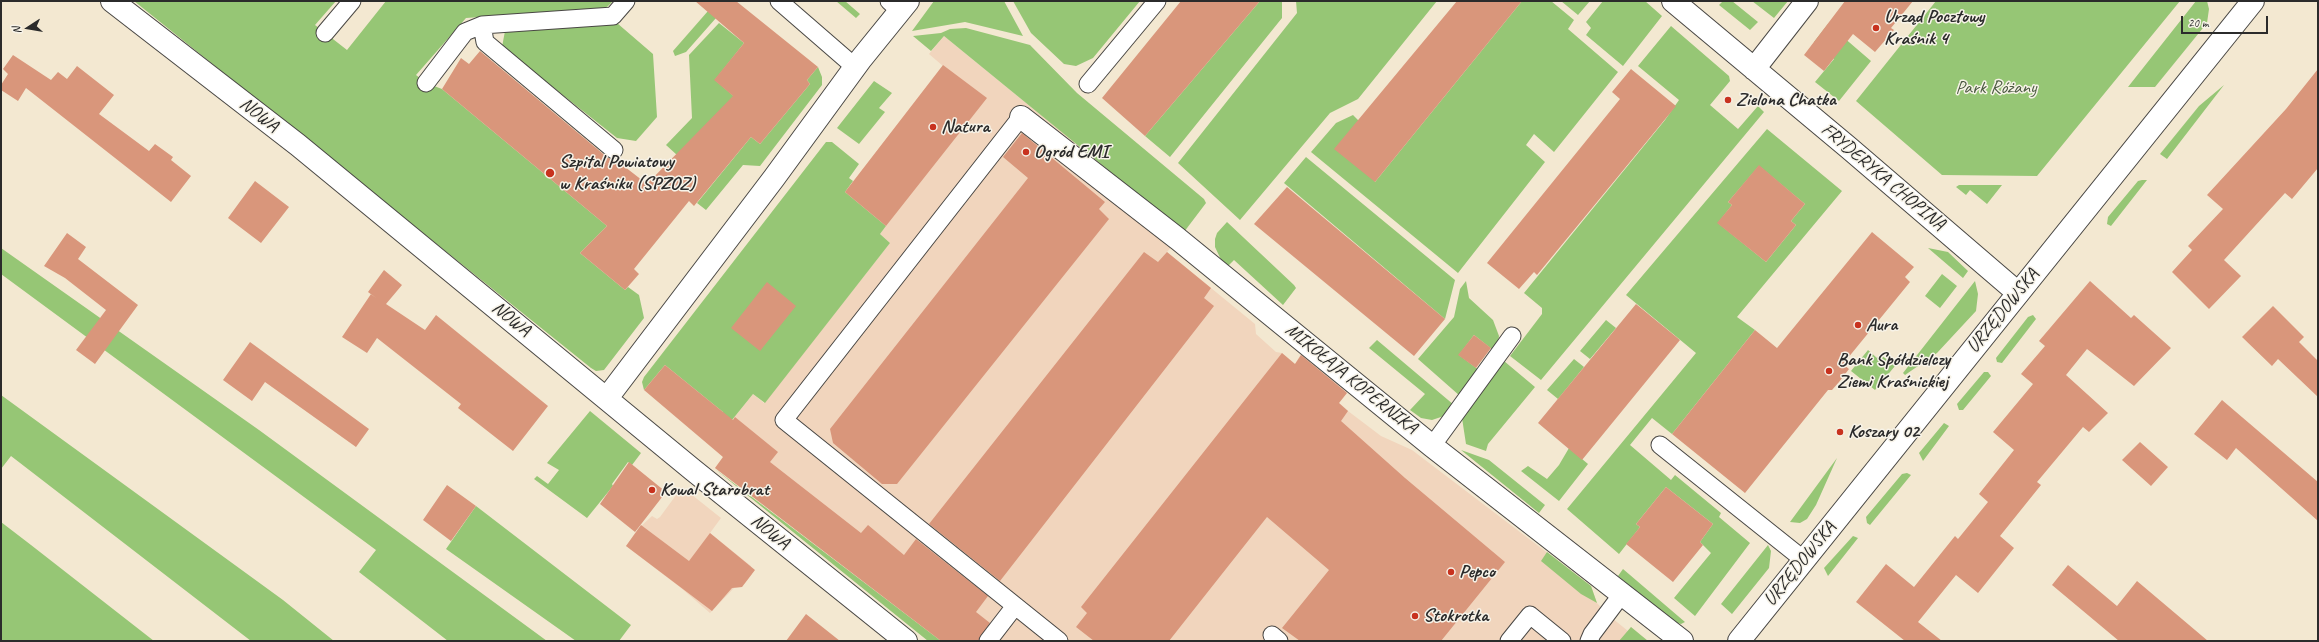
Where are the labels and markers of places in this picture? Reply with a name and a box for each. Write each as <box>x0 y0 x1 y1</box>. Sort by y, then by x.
place label: Urząd Pocztowy Kraśnik 4 <box>1884 6 1984 50</box>
marker: Urząd Pocztowy Kraśnik 4 <box>1871 23 1881 33</box>
place label: Zielona Chatka <box>1736 89 1836 111</box>
marker: Zielona Chatka <box>1723 95 1733 105</box>
place label: Natura <box>941 116 989 138</box>
marker: Natura <box>928 122 938 132</box>
place label: Ogród EMI <box>1034 141 1108 163</box>
marker: Ogród EMI <box>1021 147 1031 157</box>
place label: Szpital Powiatowy w Kraśniku (SPZOZ) <box>559 151 695 195</box>
marker: Szpital Powiatowy w Kraśniku (SPZOZ) <box>544 167 556 179</box>
place label: Aura <box>1866 314 1897 336</box>
marker: Aura <box>1853 320 1863 330</box>
place label: Bank Spółdzielczy Ziemi Kraśnickiej <box>1837 349 1950 393</box>
marker: Bank Spółdzielczy Ziemi Kraśnickiej <box>1824 366 1834 376</box>
place label: Koszary 02 <box>1848 421 1919 443</box>
marker: Koszary 02 <box>1835 427 1845 437</box>
place label: Kowal Starobrat <box>660 479 769 501</box>
marker: Kowal Starobrat <box>647 485 657 495</box>
place label: Pepco <box>1459 561 1495 583</box>
marker: Pepco <box>1446 567 1456 577</box>
place label: Stokrotka <box>1423 605 1488 627</box>
marker: Stokrotka <box>1410 611 1420 621</box>

